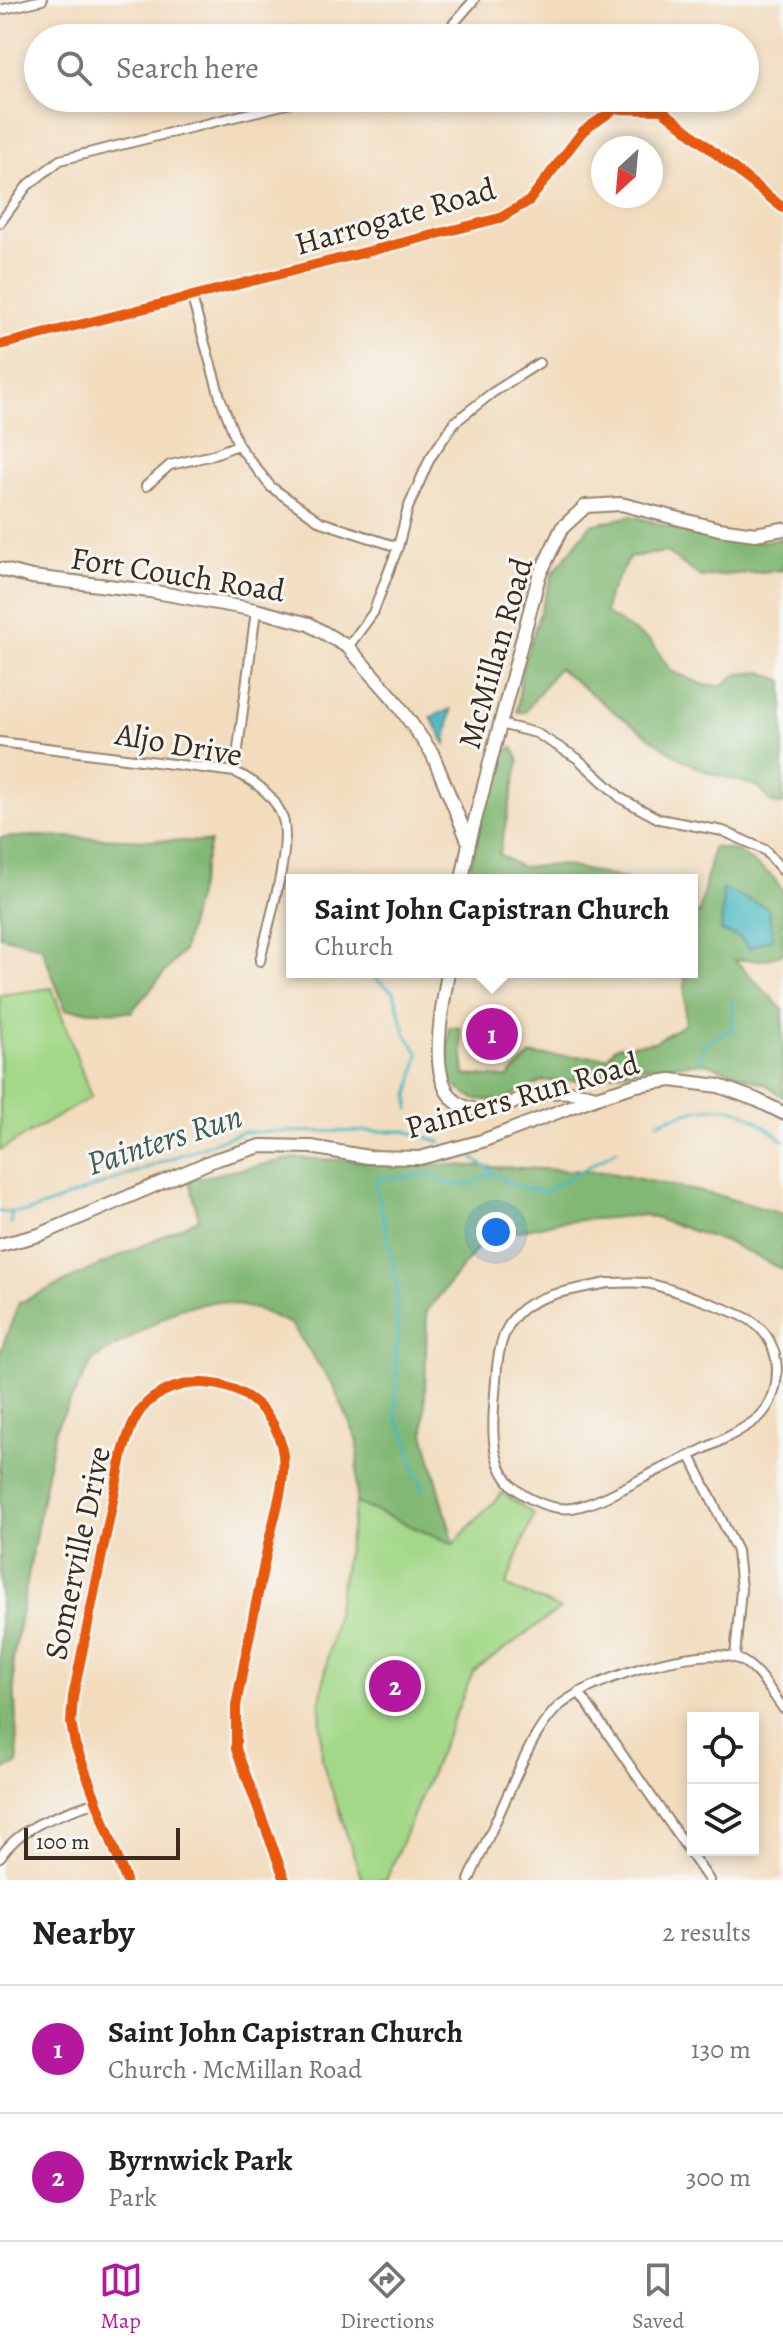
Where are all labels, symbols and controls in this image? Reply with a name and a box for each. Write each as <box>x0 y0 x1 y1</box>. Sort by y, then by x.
search box <box>24 24 759 112</box>
icon: search <box>52 46 96 90</box>
text: Search here <box>116 48 259 88</box>
north arrow <box>591 136 663 208</box>
street label: Harrogate Road <box>289 166 501 266</box>
street label: Fort Couch Road <box>68 535 289 613</box>
street label: McMillan Road <box>447 552 544 754</box>
street label: Aljo Drive <box>111 711 246 777</box>
popup <box>286 874 698 978</box>
text: Saint John Capistran Church <box>315 889 669 929</box>
text: Church <box>315 929 393 964</box>
pin: 1 <box>466 1004 518 1064</box>
street label: Painters Run Road <box>400 1040 645 1149</box>
water label: Painters Run <box>80 1092 248 1187</box>
your location <box>476 1212 516 1252</box>
street label: Somerville Drive <box>33 1442 121 1664</box>
pin: 2 <box>369 1656 421 1716</box>
map controls <box>687 1712 759 1856</box>
button: locate <box>687 1712 759 1784</box>
button: layers <box>687 1784 759 1856</box>
scale bar <box>24 1824 180 1860</box>
text: 100 m <box>36 1827 90 1857</box>
text: Nearby <box>32 1909 135 1956</box>
text: 2 results <box>662 1915 751 1950</box>
text: Saint John Capistran Church <box>108 2012 463 2052</box>
text: 1 <box>53 2032 63 2067</box>
text: 130 m <box>691 2032 751 2067</box>
text: Church · McMillan Road <box>108 2052 362 2087</box>
text: Byrnwick Park <box>108 2140 292 2180</box>
text: 2 <box>52 2160 64 2195</box>
text: 300 m <box>686 2160 751 2195</box>
text: Park <box>108 2180 157 2215</box>
tab: Map <box>99 2258 143 2336</box>
tab: Directions <box>340 2258 435 2336</box>
tab: Saved <box>632 2258 684 2336</box>

